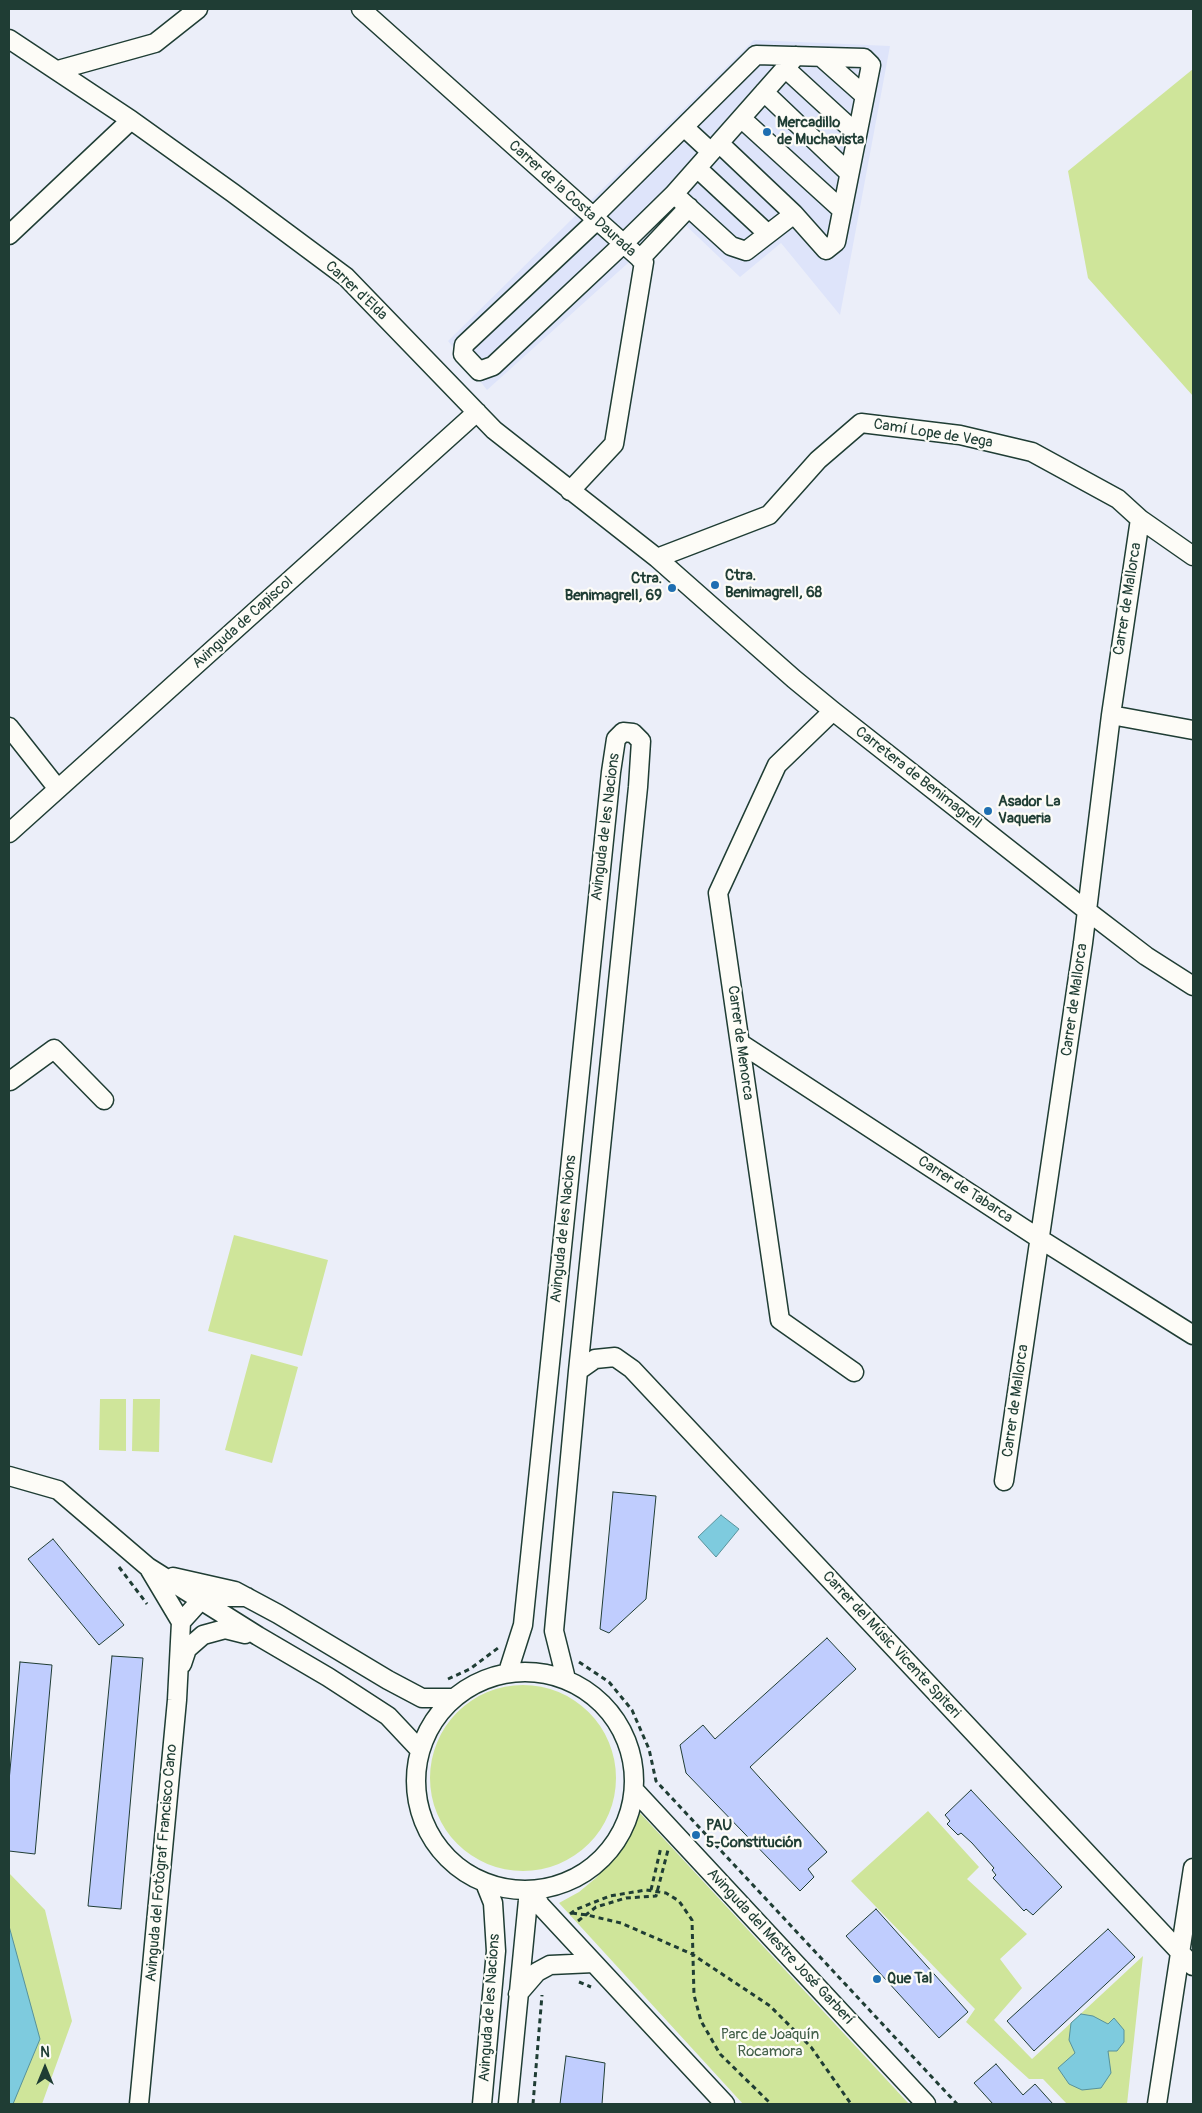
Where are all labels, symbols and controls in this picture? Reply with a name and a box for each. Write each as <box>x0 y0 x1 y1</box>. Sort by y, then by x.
place label: Mercadillo de Muchavista <box>777 114 864 149</box>
marker: Mercadillo de Muchavista <box>761 126 773 138</box>
street label: Carrer de la Costa Daurada <box>505 137 639 261</box>
street label: Carrer d'Elda <box>321 258 391 324</box>
street label: Camí Lope de Vega <box>872 416 994 452</box>
street label: Carrer de Mallorca <box>1110 541 1146 657</box>
place label: Ctra. Benimagrell, 68 <box>725 567 822 602</box>
place label: Ctra. Benimagrell, 69 <box>565 570 662 605</box>
street label: Avinguda de Capiscol <box>189 573 297 673</box>
marker: Ctra. Benimagrell, 68 <box>709 579 721 591</box>
marker: Ctra. Benimagrell, 69 <box>666 582 678 594</box>
street label: Carretera de Benimagrell <box>851 723 985 833</box>
street label: Avinguda de les Nacions <box>588 752 624 902</box>
place label: Asador La Vaqueria <box>998 793 1061 828</box>
marker: Asador La Vaqueria <box>982 805 994 817</box>
street label: Carrer de Mallorca <box>1058 942 1092 1058</box>
street label: Carrer de Menorca <box>723 985 757 1101</box>
street label: Carrer de Tabarca <box>914 1153 1016 1227</box>
street label: Avinguda de les Nacions <box>547 1154 581 1304</box>
street label: Carrer de Mallorca <box>999 1343 1033 1459</box>
street label: Carrer del Músic Vicente Spiteri <box>818 1568 964 1722</box>
street label: Avinguda del Fotògraf Francisco Cano <box>143 1743 181 1983</box>
place label: PAU 5-Constitución <box>706 1817 802 1852</box>
marker: PAU 5-Constitución <box>690 1829 702 1841</box>
street label: Avinguda del Mestre José Garberí <box>703 1865 857 2029</box>
street label: Avinguda de les Nacions <box>476 1933 504 2083</box>
place label: Que Tal <box>887 1970 932 1988</box>
marker: Que Tal <box>871 1973 883 1985</box>
park label: Parc de Joaquín Rocamora <box>721 2026 819 2061</box>
north arrow <box>20 2043 70 2093</box>
text: N <box>40 2044 50 2061</box>

